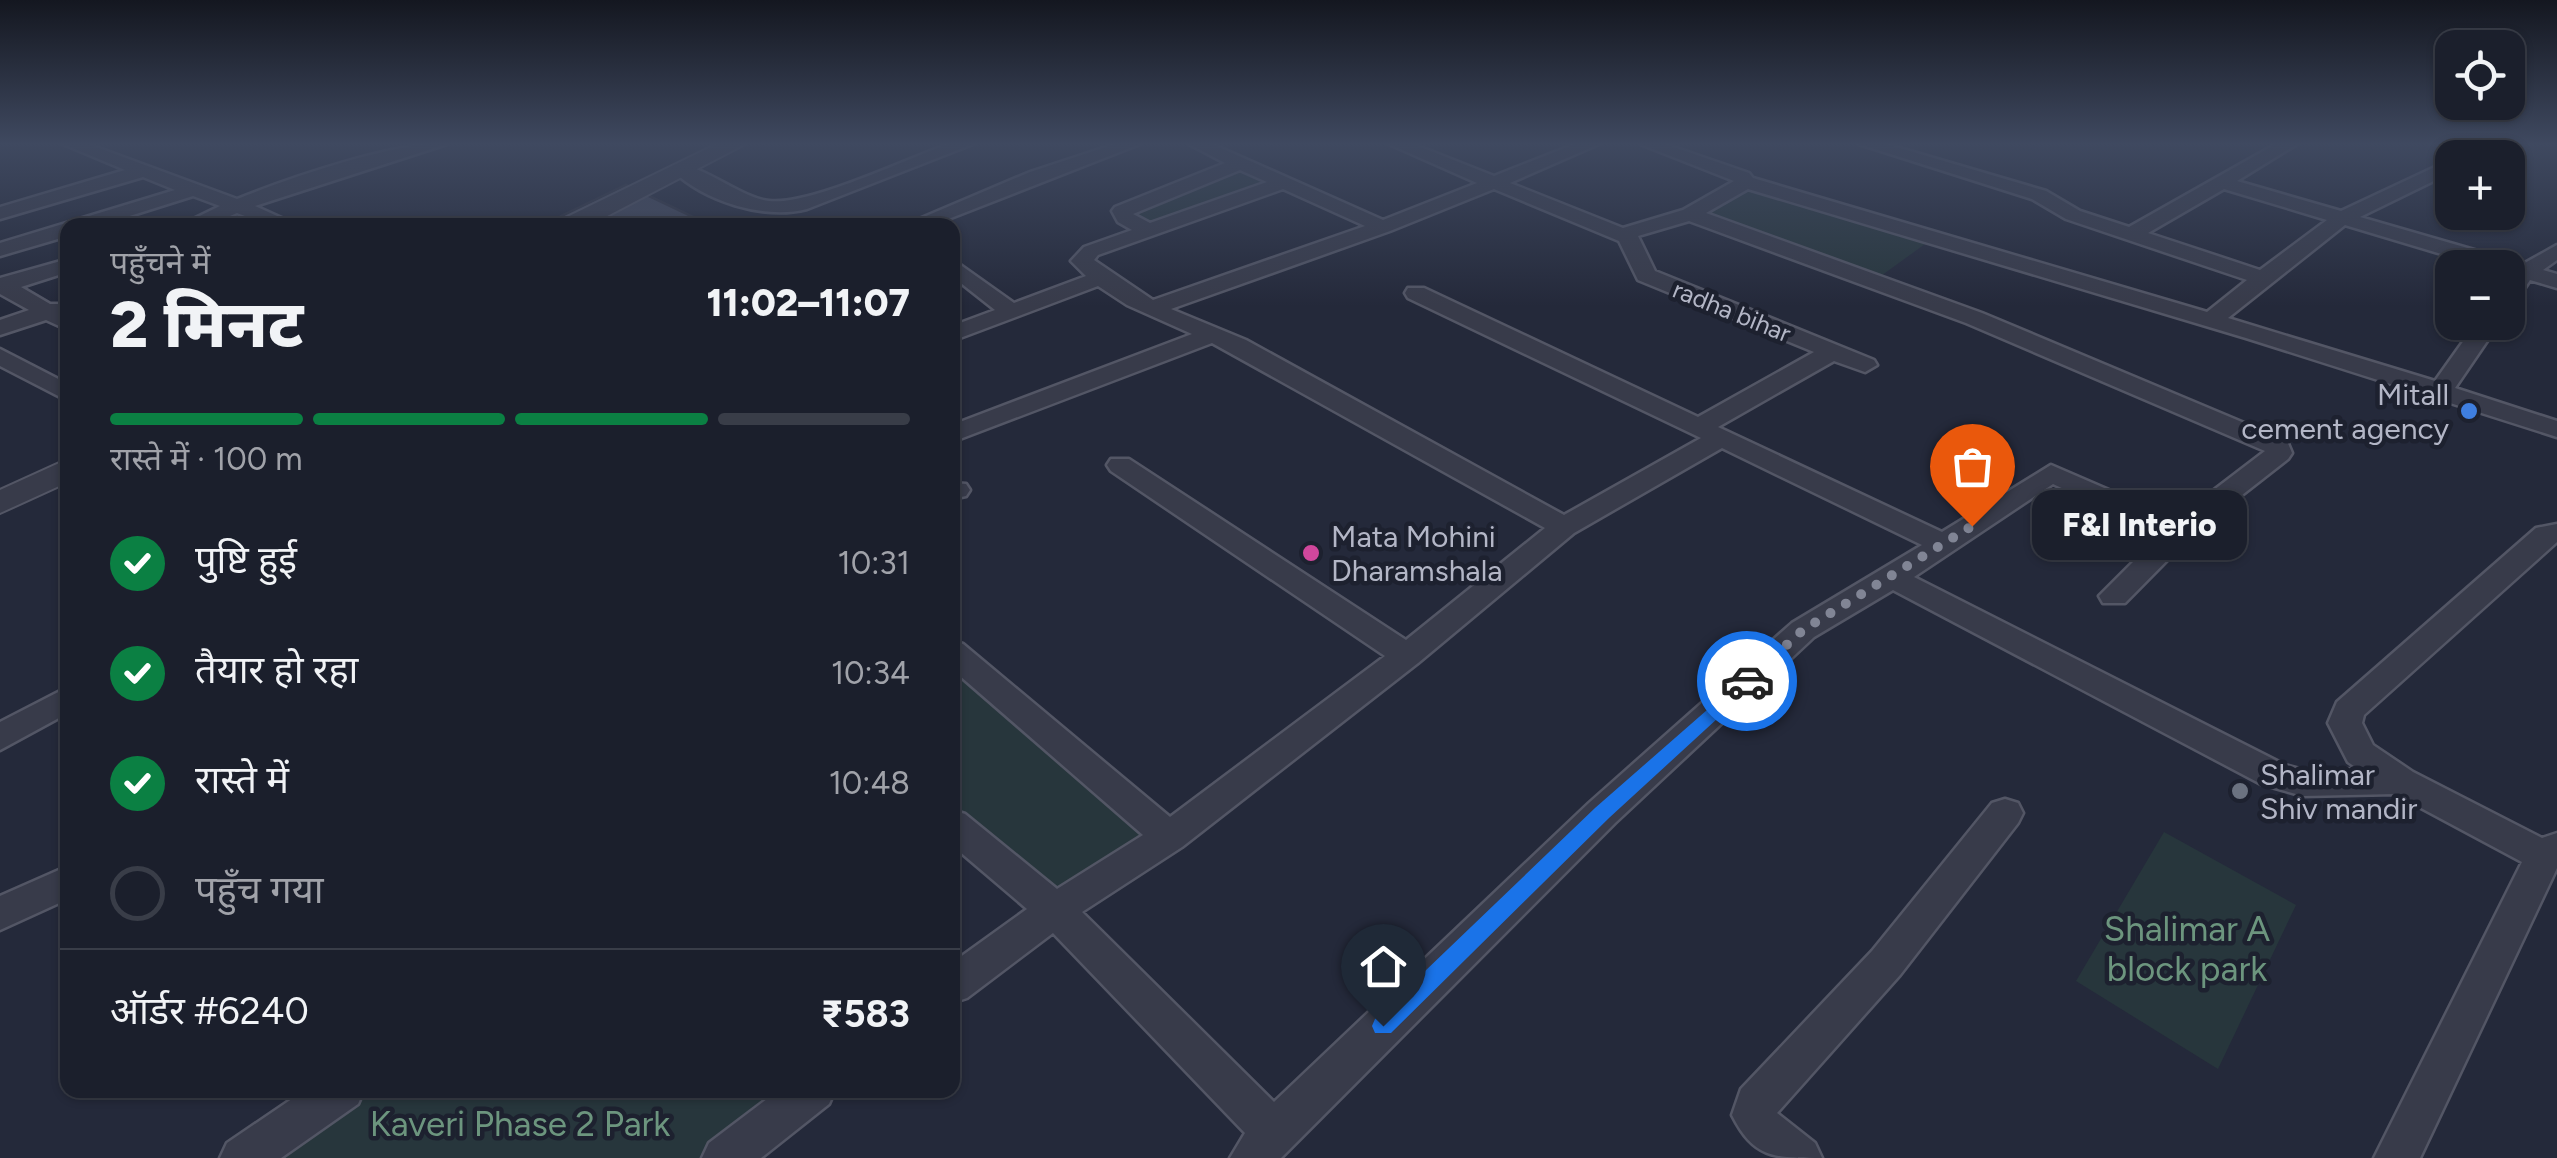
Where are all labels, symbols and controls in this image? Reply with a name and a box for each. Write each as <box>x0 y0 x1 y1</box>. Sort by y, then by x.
map controls <box>2435 30 2525 340</box>
button: locate <box>2435 30 2525 120</box>
button: + <box>2435 140 2525 230</box>
text: पहुँचने में <box>110 244 210 282</box>
button: − <box>2435 250 2525 340</box>
street label: radha bihar <box>1669 274 1796 348</box>
text: 11:02–11:07 <box>706 280 910 326</box>
text: 2 मिनट <box>110 285 303 363</box>
place label: Mitall cement agency <box>2241 376 2449 447</box>
marker: Mitall cement agency <box>2458 400 2480 422</box>
pin <box>1930 424 2015 527</box>
icon: bag <box>1945 439 2000 494</box>
text: रास्ते में · 100 m <box>110 440 302 478</box>
callout: F&I Interio <box>2032 491 2247 561</box>
text: F&I Interio <box>2062 506 2217 544</box>
place label: Mata Mohini Dharamshala <box>1331 518 1503 589</box>
icon: check <box>110 536 165 591</box>
text: पुष्टि हुई <box>195 537 297 583</box>
marker: Mata Mohini Dharamshala <box>1300 542 1322 564</box>
text: 10:31 <box>838 544 910 582</box>
courier <box>1697 631 1797 731</box>
icon: check <box>110 646 165 701</box>
text: तैयार हो रहा <box>195 647 358 693</box>
text: 10:34 <box>831 654 910 692</box>
icon: car <box>1720 654 1775 709</box>
icon: check <box>110 756 165 811</box>
place label: Shalimar Shiv mandir <box>2260 756 2417 827</box>
text: रास्ते में <box>195 757 289 803</box>
text: 10:48 <box>829 764 910 802</box>
marker: Shalimar Shiv mandir <box>2229 780 2251 802</box>
text: पहुँच गया <box>195 867 324 913</box>
park label: Shalimar A block park <box>2104 908 2271 990</box>
pin <box>1341 924 1426 1027</box>
icon: home <box>1356 939 1411 994</box>
text: ऑर्डर #6240 <box>110 988 309 1034</box>
text: ₹583 <box>821 991 910 1037</box>
park label: Kaveri Phase 2 Park <box>370 1103 670 1145</box>

